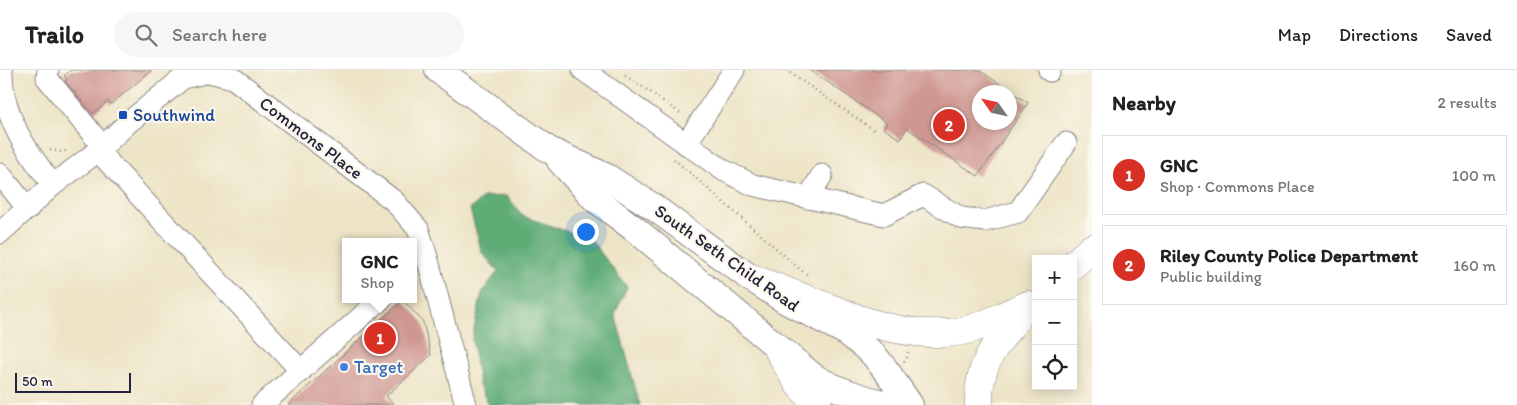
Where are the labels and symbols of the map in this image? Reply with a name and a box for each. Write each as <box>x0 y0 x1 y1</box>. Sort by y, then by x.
north arrow <box>972 85 1017 130</box>
street label: Commons Place <box>255 92 367 184</box>
place label: Southwind <box>133 104 215 126</box>
pin: 2 <box>933 106 965 144</box>
marker: Southwind <box>117 109 129 121</box>
street label: South Seth Child Road <box>650 200 804 317</box>
your location <box>573 219 599 245</box>
pin: 1 <box>364 319 396 357</box>
place label: Target <box>354 356 404 378</box>
marker: Target <box>338 361 350 373</box>
scale bar <box>15 370 131 393</box>

